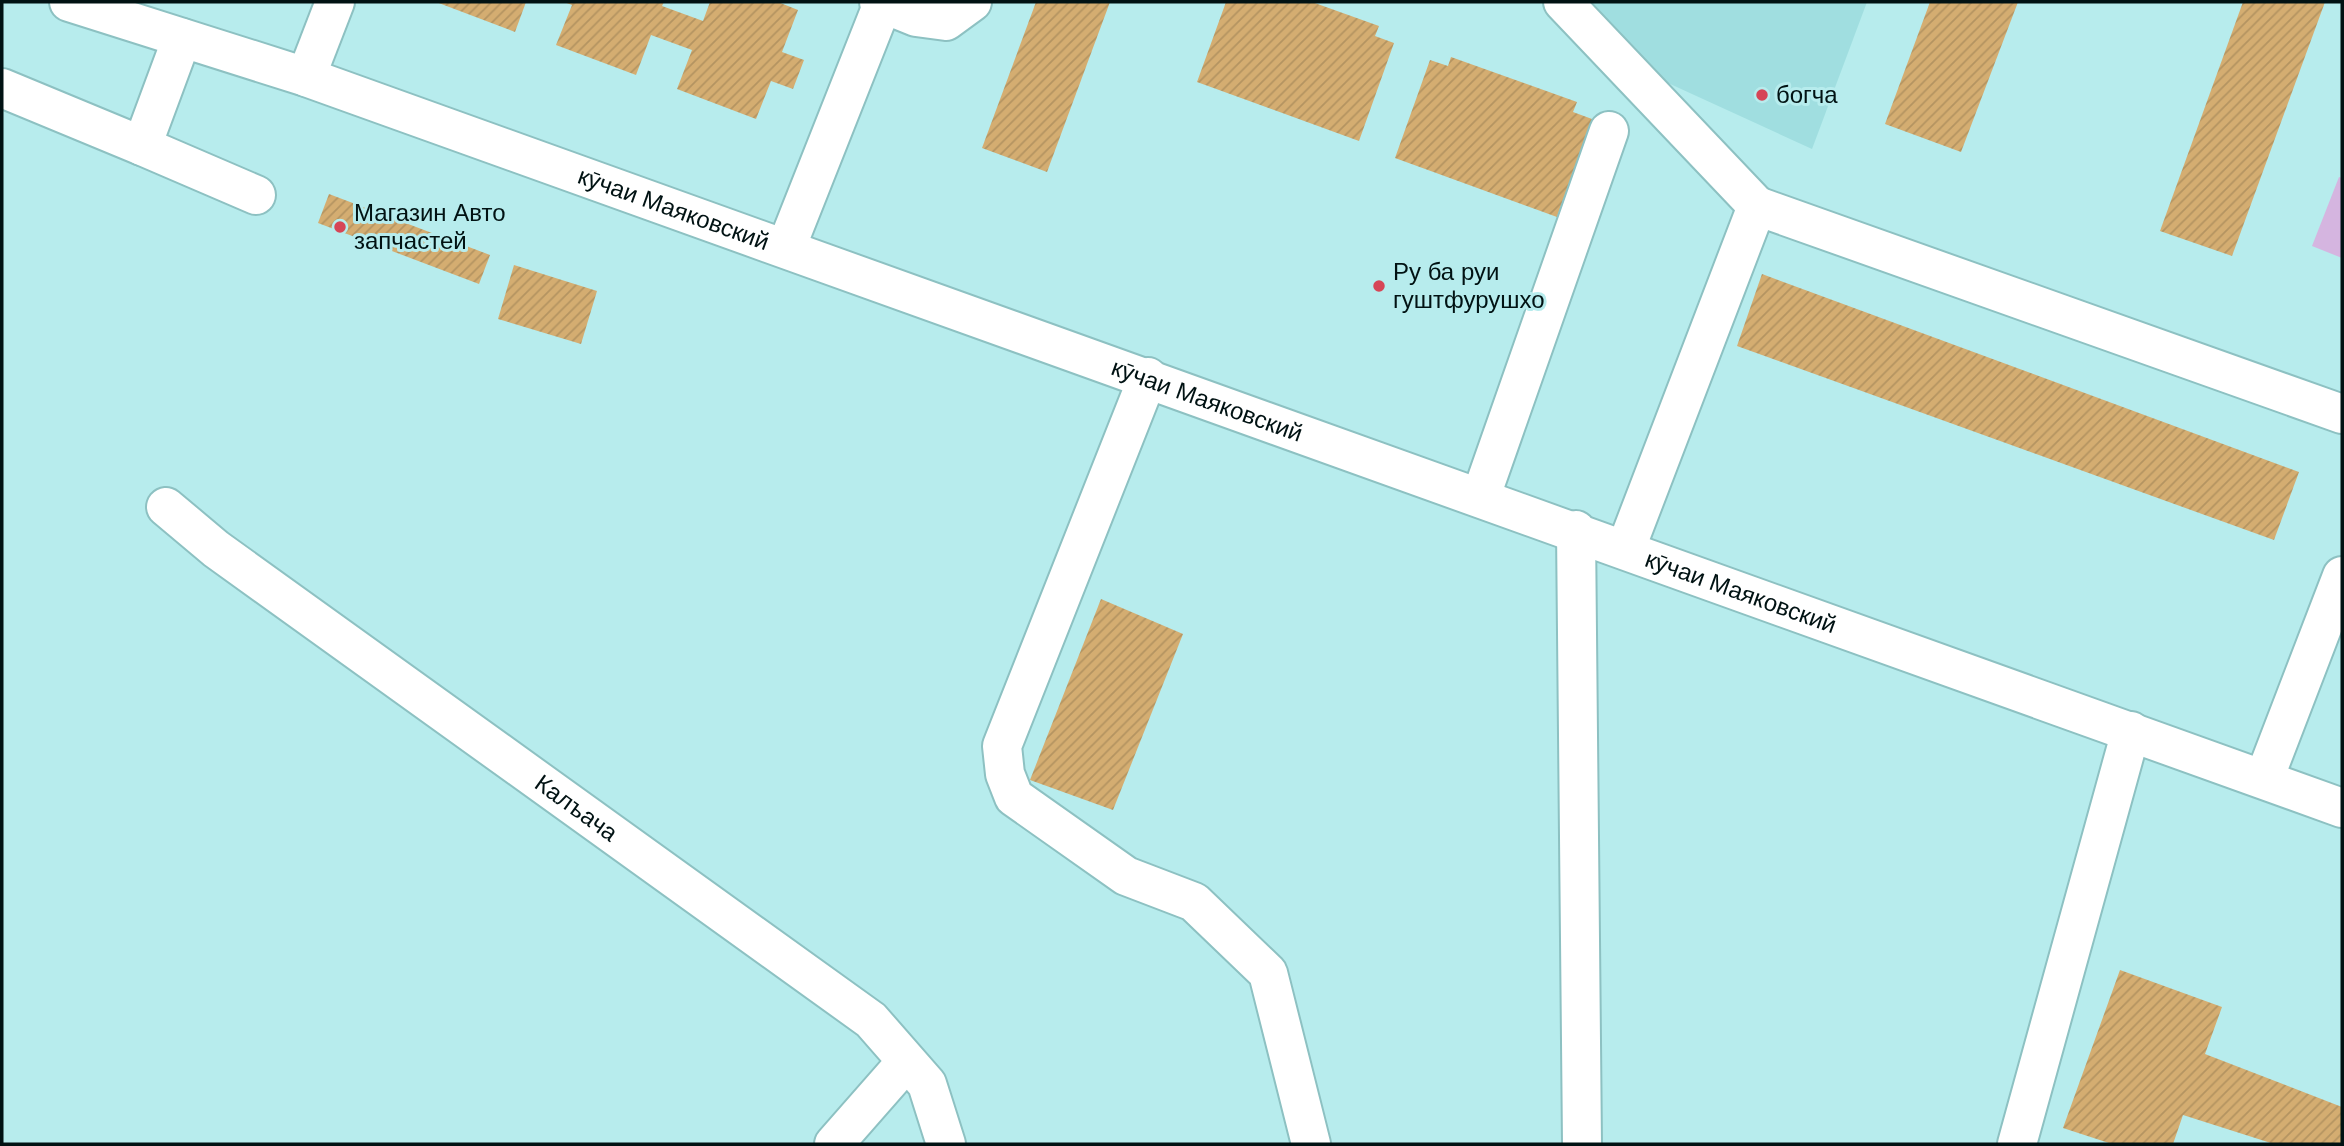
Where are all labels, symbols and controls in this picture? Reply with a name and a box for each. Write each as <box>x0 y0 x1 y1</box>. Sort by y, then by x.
place label: богча <box>1776 81 1838 108</box>
marker: богча <box>1754 87 1770 103</box>
street label: кӯчаи Маяковский <box>574 162 773 255</box>
place label: Магазин Авто запчастей <box>354 199 506 254</box>
marker: Магазин Авто запчастей <box>332 219 348 235</box>
place label: Ру ба руи гуштфурушхо <box>1393 258 1545 313</box>
marker: Ру ба руи гуштфурушхо <box>1371 278 1387 294</box>
street label: кӯчаи Маяковский <box>1108 353 1306 447</box>
street label: кӯчаи Маяковский <box>1642 545 1840 638</box>
street label: Калъача <box>530 769 624 847</box>

